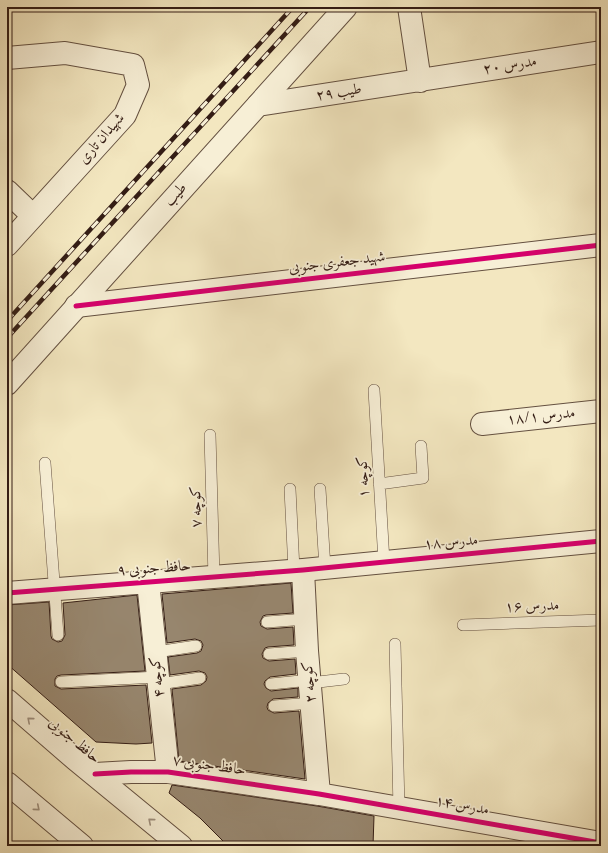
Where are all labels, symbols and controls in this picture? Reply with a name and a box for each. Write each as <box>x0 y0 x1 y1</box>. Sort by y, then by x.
street label: مدرس ۲۰ <box>482 51 538 81</box>
street label: طیب ۲۹ <box>315 79 363 107</box>
street label: شهیدان تاری <box>74 109 130 169</box>
street label: طیب <box>160 179 192 211</box>
street label: شهید جعفری جنوبی <box>287 247 387 279</box>
street label: مدرس ۱۸/۱ <box>506 403 576 431</box>
street label: کوچه ۱ <box>352 456 376 498</box>
street label: کوچه ۷ <box>186 486 208 528</box>
street label: مدرس ۱۸ <box>423 530 479 556</box>
street label: حافظ جنوبی ۹ <box>116 556 192 582</box>
street label: مدرس ۱۶ <box>504 596 560 618</box>
street label: کوچه ۴ <box>145 655 171 699</box>
street label: کوچه ۲ <box>298 660 322 704</box>
street label: حافظ جنوبی <box>43 713 105 769</box>
one-way arrow <box>27 717 34 724</box>
street label: حافظ جنوبی ۷ <box>171 750 247 782</box>
street label: مدرس ۱۴ <box>433 791 491 821</box>
one-way arrow <box>32 803 39 810</box>
one-way arrow <box>149 819 156 826</box>

